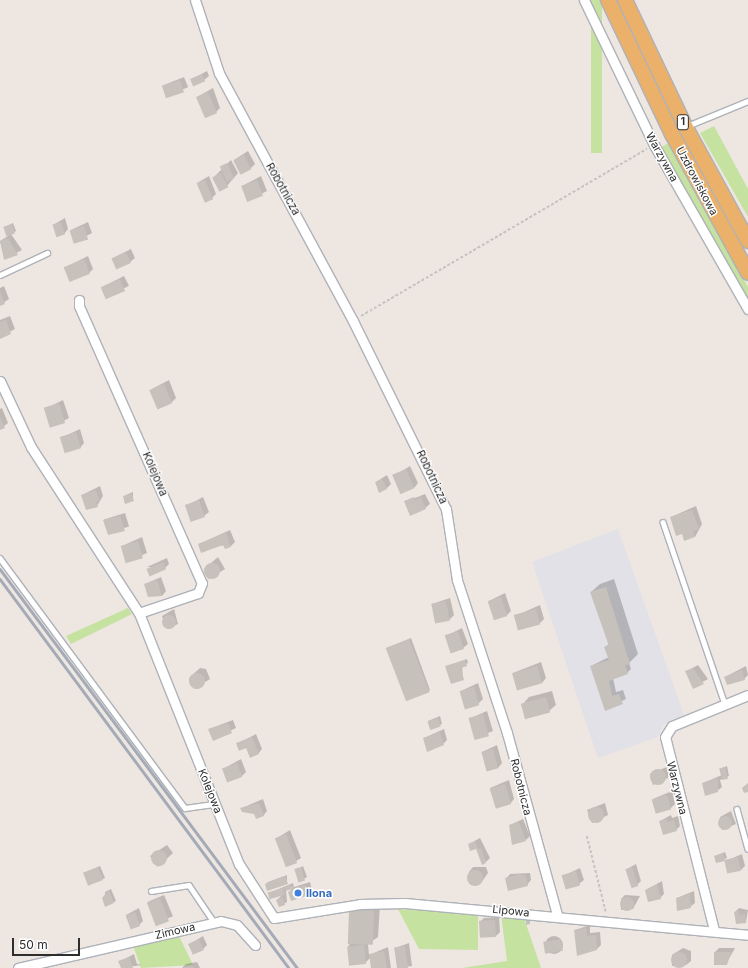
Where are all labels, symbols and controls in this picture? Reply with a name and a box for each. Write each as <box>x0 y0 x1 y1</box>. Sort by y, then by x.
road number: 1 <box>676 114 690 130</box>
street label: Warzywna <box>643 130 681 184</box>
street label: Uzdrowiskowa <box>673 144 721 218</box>
street label: Robotnicza <box>263 160 303 218</box>
street label: Robotnicza <box>414 448 450 506</box>
street label: Kolejowa <box>140 450 170 498</box>
street label: Robotnicza <box>508 757 534 817</box>
street label: Warzywna <box>664 760 690 816</box>
street label: Kolejowa <box>195 767 225 815</box>
place label: Ilona <box>306 886 332 900</box>
marker: Ilona <box>293 888 303 898</box>
street label: Lipowa <box>492 902 530 920</box>
street label: Zimowa <box>154 920 196 942</box>
scale bar <box>14 930 82 956</box>
text: 50 m <box>19 937 48 952</box>

